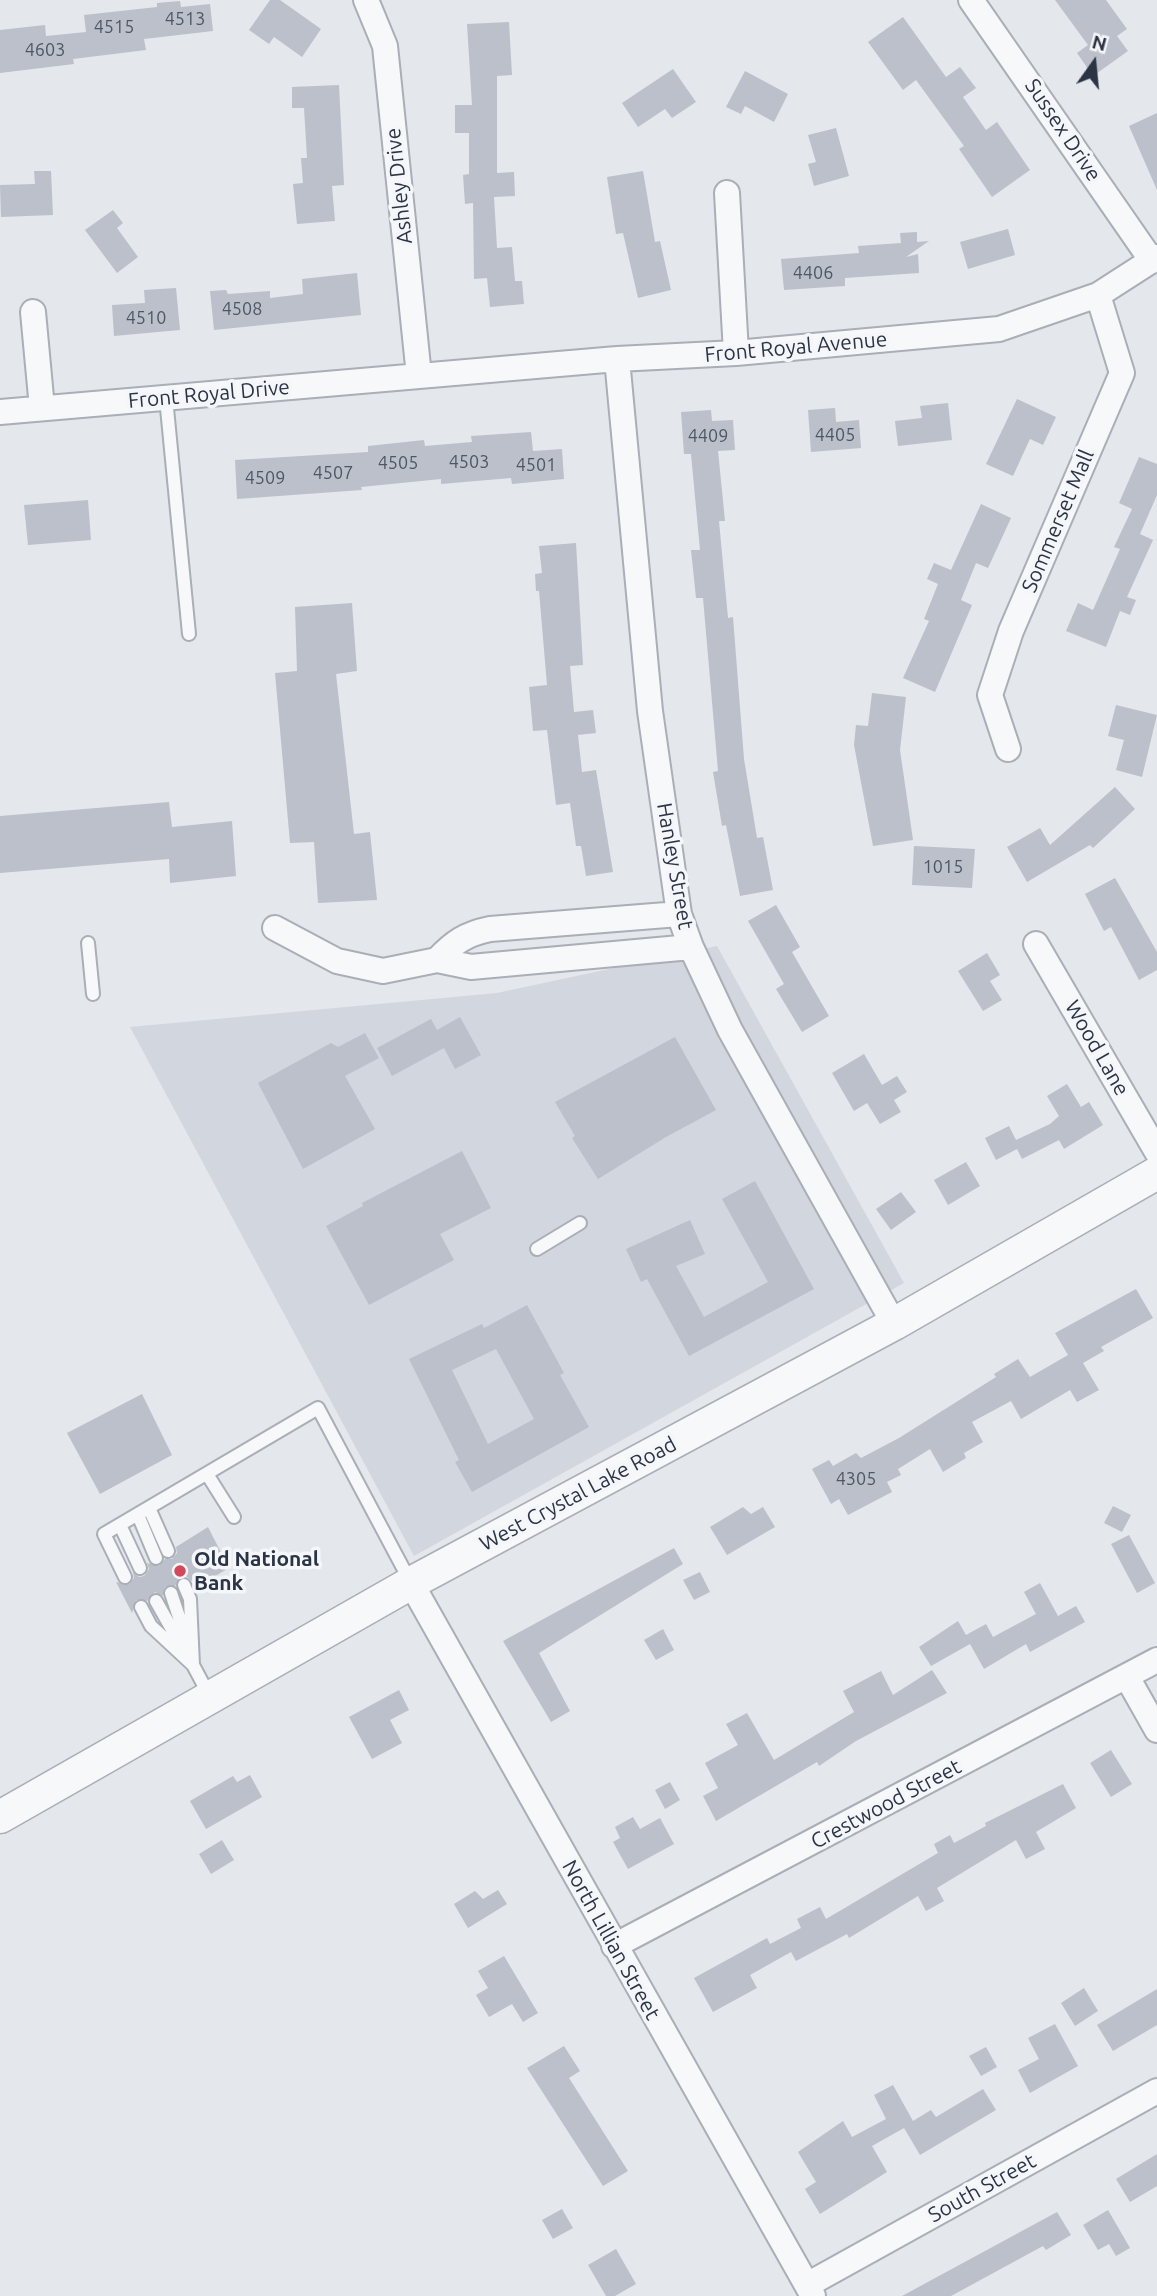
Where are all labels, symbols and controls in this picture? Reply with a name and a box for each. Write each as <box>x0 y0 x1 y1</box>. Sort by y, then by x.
house number: 4513 <box>165 8 205 30</box>
house number: 4515 <box>94 16 134 38</box>
north arrow <box>1059 28 1129 98</box>
text: N <box>1090 30 1109 55</box>
house number: 4603 <box>25 39 65 61</box>
street label: Sussex Drive <box>1020 74 1106 186</box>
street label: Ashley Drive <box>380 127 418 245</box>
house number: 4406 <box>793 262 833 284</box>
house number: 4508 <box>222 298 262 320</box>
house number: 4510 <box>126 307 166 329</box>
street label: Front Royal Avenue <box>704 326 888 368</box>
street label: Front Royal Drive <box>127 374 291 414</box>
house number: 4405 <box>815 424 855 446</box>
house number: 4409 <box>688 425 728 447</box>
street label: Sommerset Mall <box>1017 446 1099 596</box>
house number: 4503 <box>449 451 489 473</box>
house number: 4505 <box>378 452 418 474</box>
house number: 4501 <box>516 454 556 476</box>
house number: 4507 <box>313 462 353 484</box>
house number: 4509 <box>245 467 285 489</box>
street label: Hanley Street <box>651 801 699 931</box>
house number: 1015 <box>923 856 963 878</box>
street label: Wood Lane <box>1060 996 1134 1100</box>
street label: West Crystal Lake Road <box>475 1431 681 1557</box>
house number: 4305 <box>836 1468 876 1490</box>
place label: Old National Bank <box>194 1546 319 1596</box>
marker: Old National Bank <box>172 1563 188 1579</box>
street label: Crestwood Street <box>807 1754 965 1854</box>
street label: North Lillian Street <box>557 1856 665 2024</box>
street label: South Street <box>924 2148 1040 2228</box>

